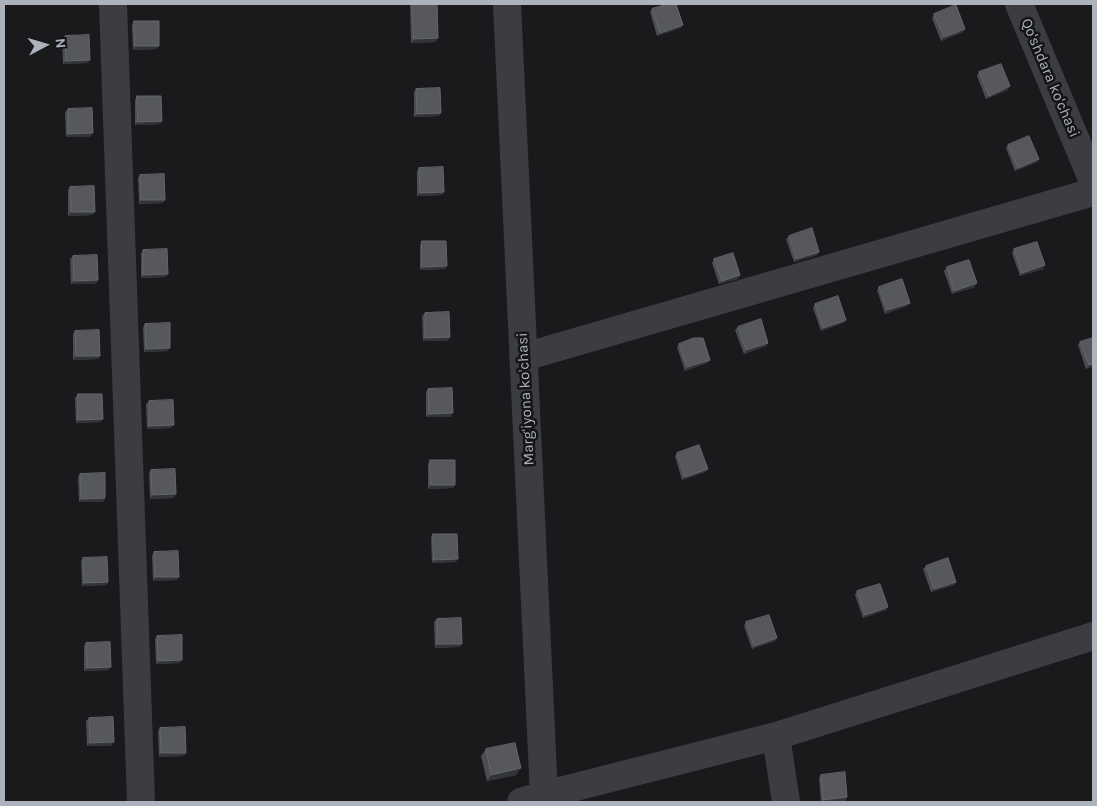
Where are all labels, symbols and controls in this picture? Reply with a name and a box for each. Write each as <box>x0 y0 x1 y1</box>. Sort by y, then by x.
street label: Qo'shdara ko'chasi <box>1017 16 1083 140</box>
north arrow <box>20 20 70 70</box>
text: N <box>51 37 69 49</box>
street label: Marg'iyona ko'chasi <box>514 332 538 466</box>

